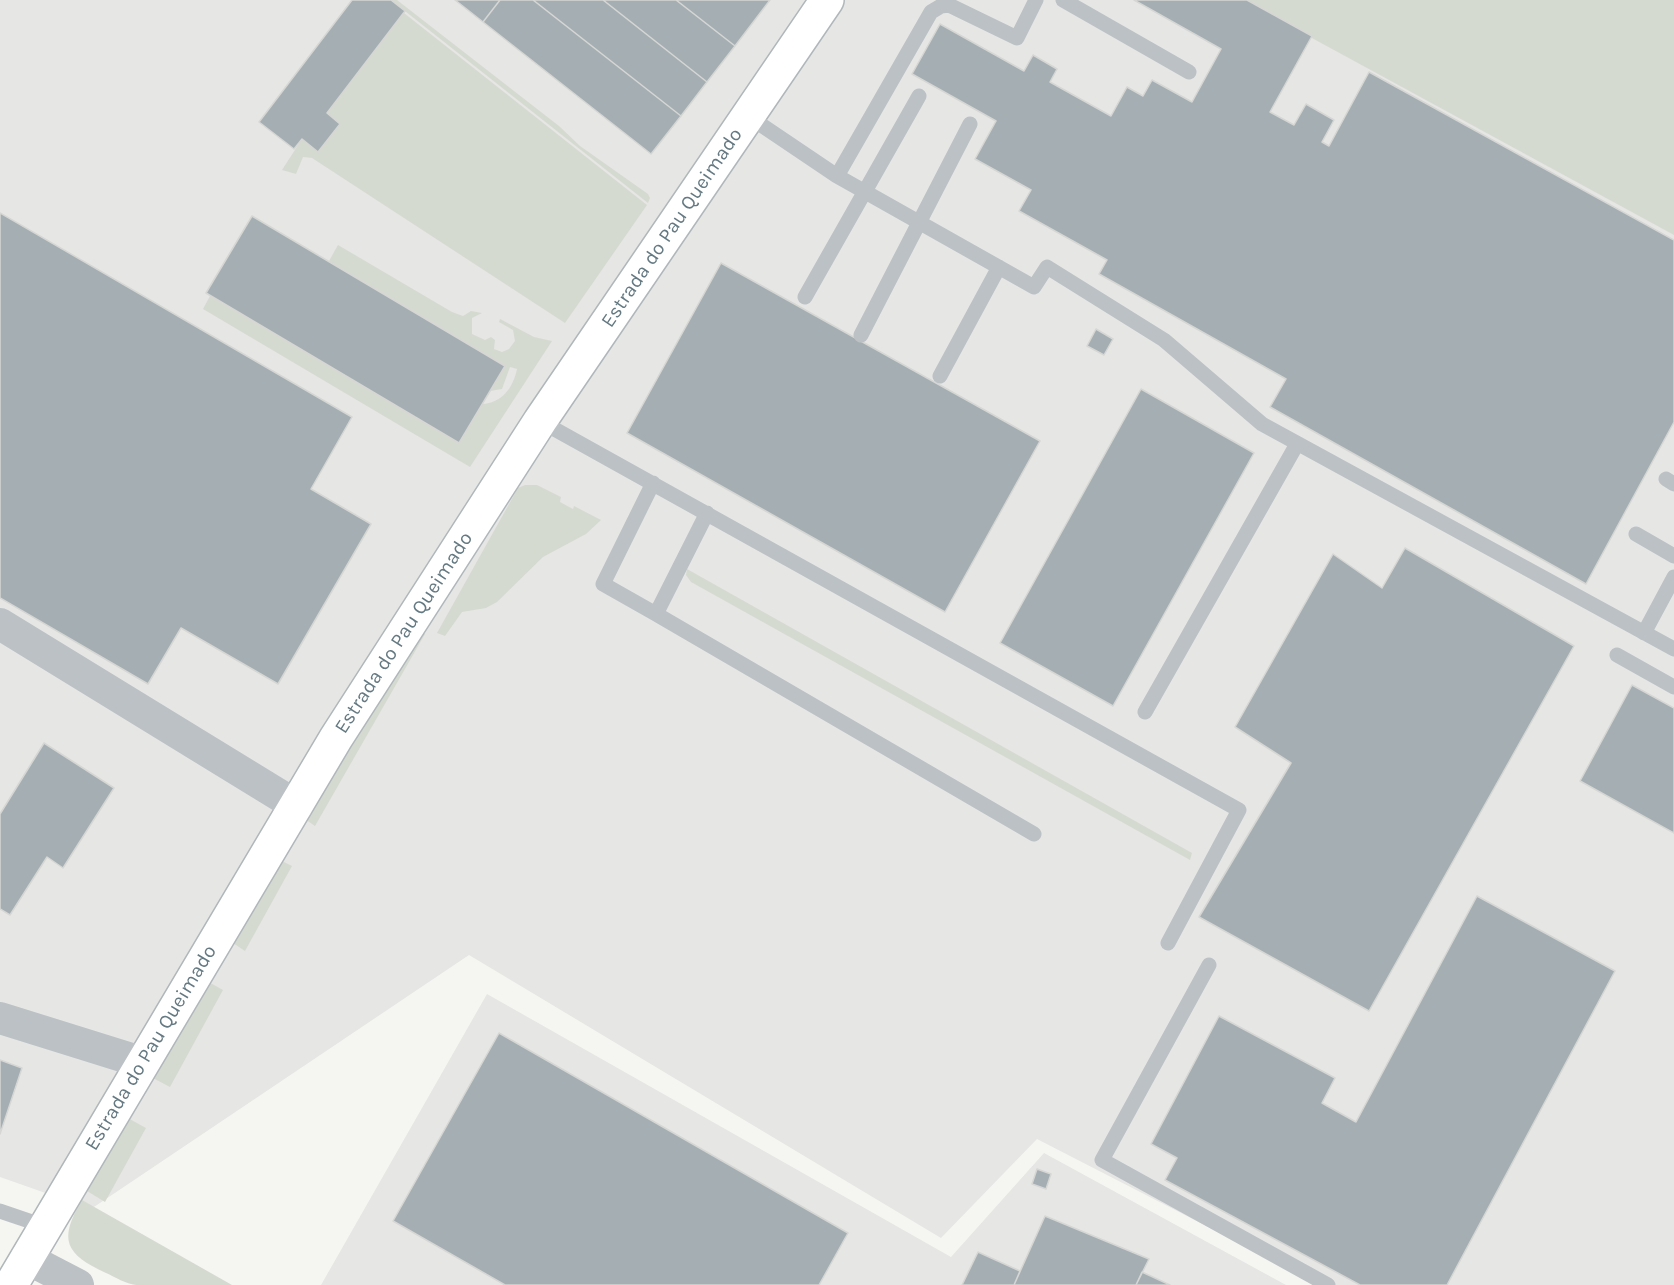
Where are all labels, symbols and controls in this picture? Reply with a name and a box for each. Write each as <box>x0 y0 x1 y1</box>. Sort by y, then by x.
street label: Estrada do Pau Queimado <box>596 124 748 332</box>
street label: Estrada do Pau Queimado <box>330 528 478 738</box>
street label: Estrada do Pau Queimado <box>80 941 222 1155</box>

